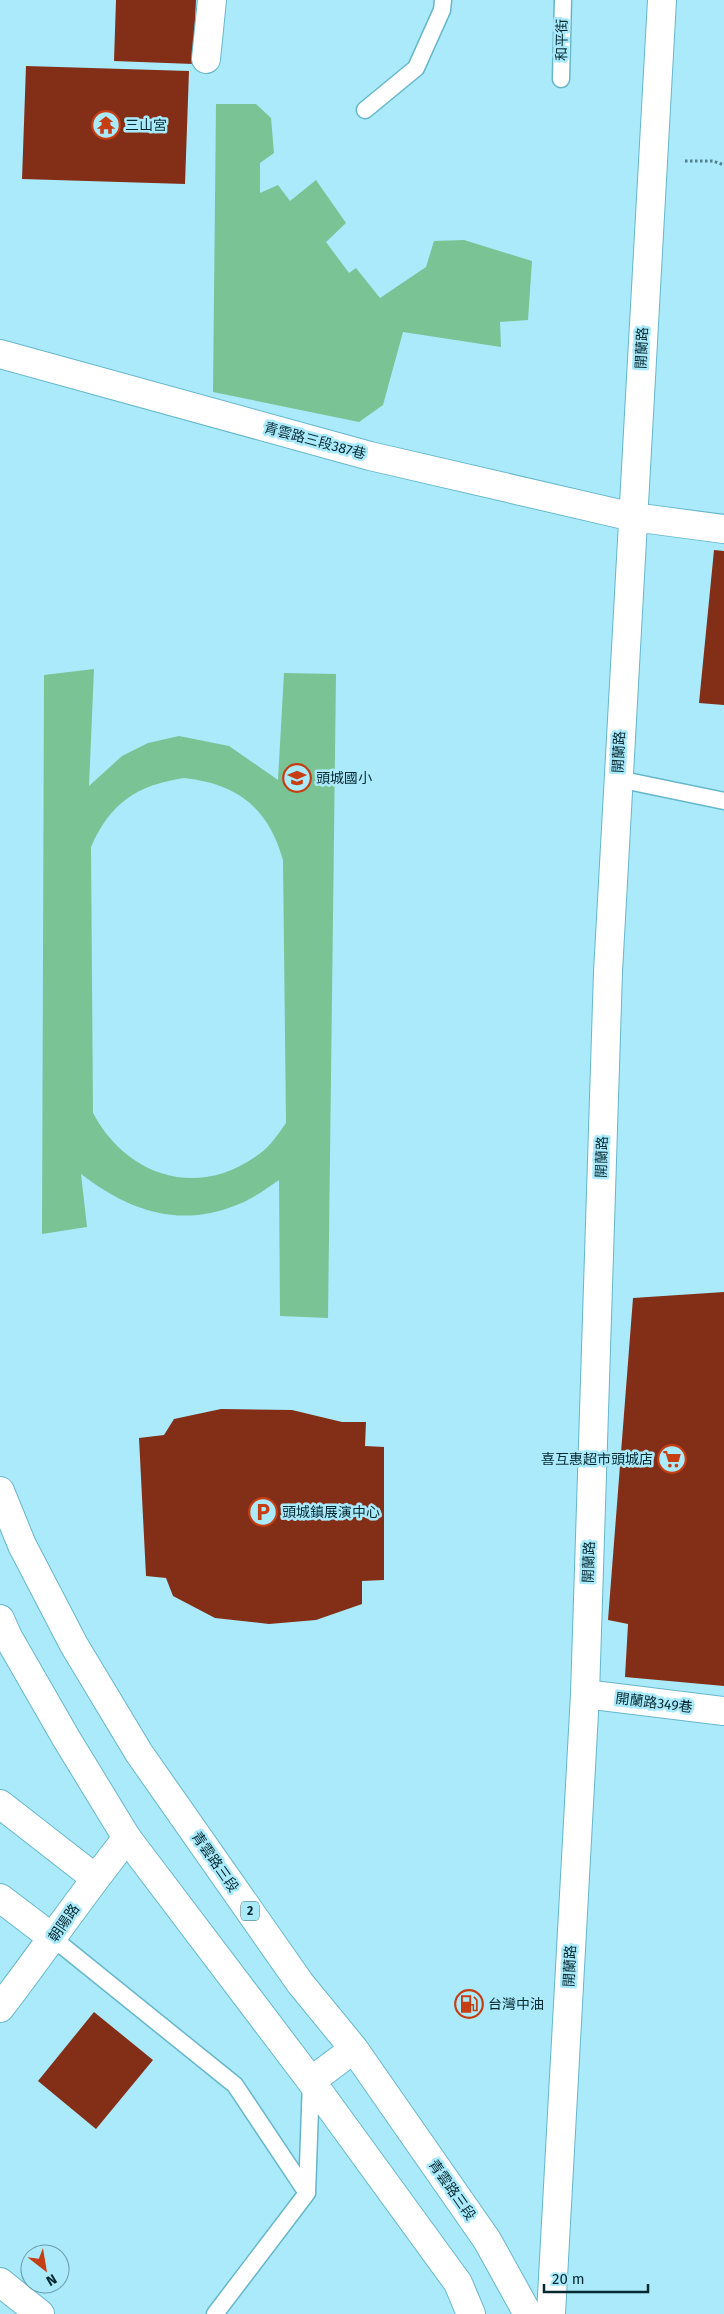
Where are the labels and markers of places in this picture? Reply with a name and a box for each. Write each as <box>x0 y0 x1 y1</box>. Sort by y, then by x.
temple icon: 三山宮 <box>91 110 121 140</box>
place label: 三山宮 <box>125 117 167 134</box>
school or university icon: 頭城國小 <box>282 763 312 793</box>
place label: 頭城國小 <box>316 770 372 787</box>
supermarket icon: 喜互惠超市頭城店 <box>657 1444 687 1474</box>
place label: 喜互惠超市頭城店 <box>541 1451 653 1468</box>
parking icon: 頭城鎮展演中心 <box>248 1497 278 1527</box>
place label: 頭城鎮展演中心 <box>282 1504 380 1521</box>
fuel station icon: 台灣中油 <box>454 1989 484 2019</box>
place label: 台灣中油 <box>488 1996 544 2013</box>

